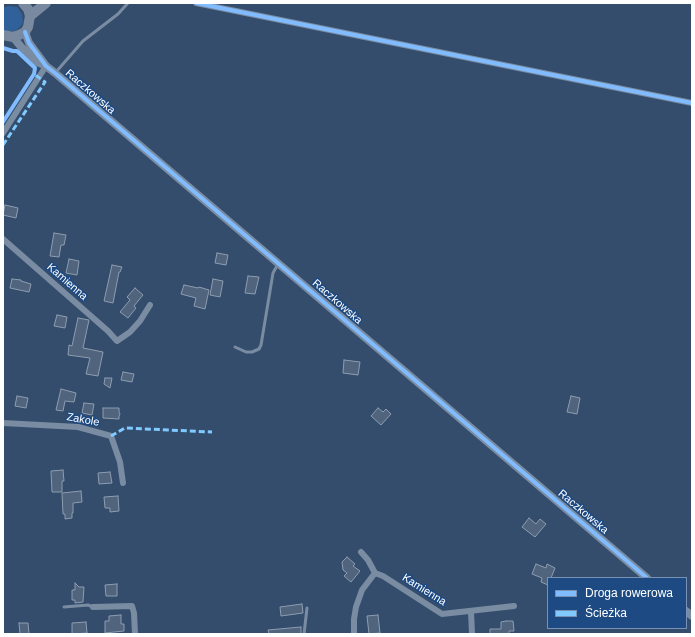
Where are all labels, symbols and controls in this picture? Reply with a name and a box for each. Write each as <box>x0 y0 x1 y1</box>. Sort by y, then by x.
street label: Raczkowska <box>62 67 118 117</box>
street label: Kamienna <box>44 261 90 303</box>
street label: Raczkowska <box>309 277 365 327</box>
street label: Zakole <box>66 411 100 429</box>
street label: Raczkowska <box>555 487 611 537</box>
street label: Kamienna <box>399 571 449 609</box>
legend <box>547 577 687 629</box>
text: Droga rowerowa <box>585 586 673 600</box>
text: Ścieżka <box>585 606 627 620</box>

